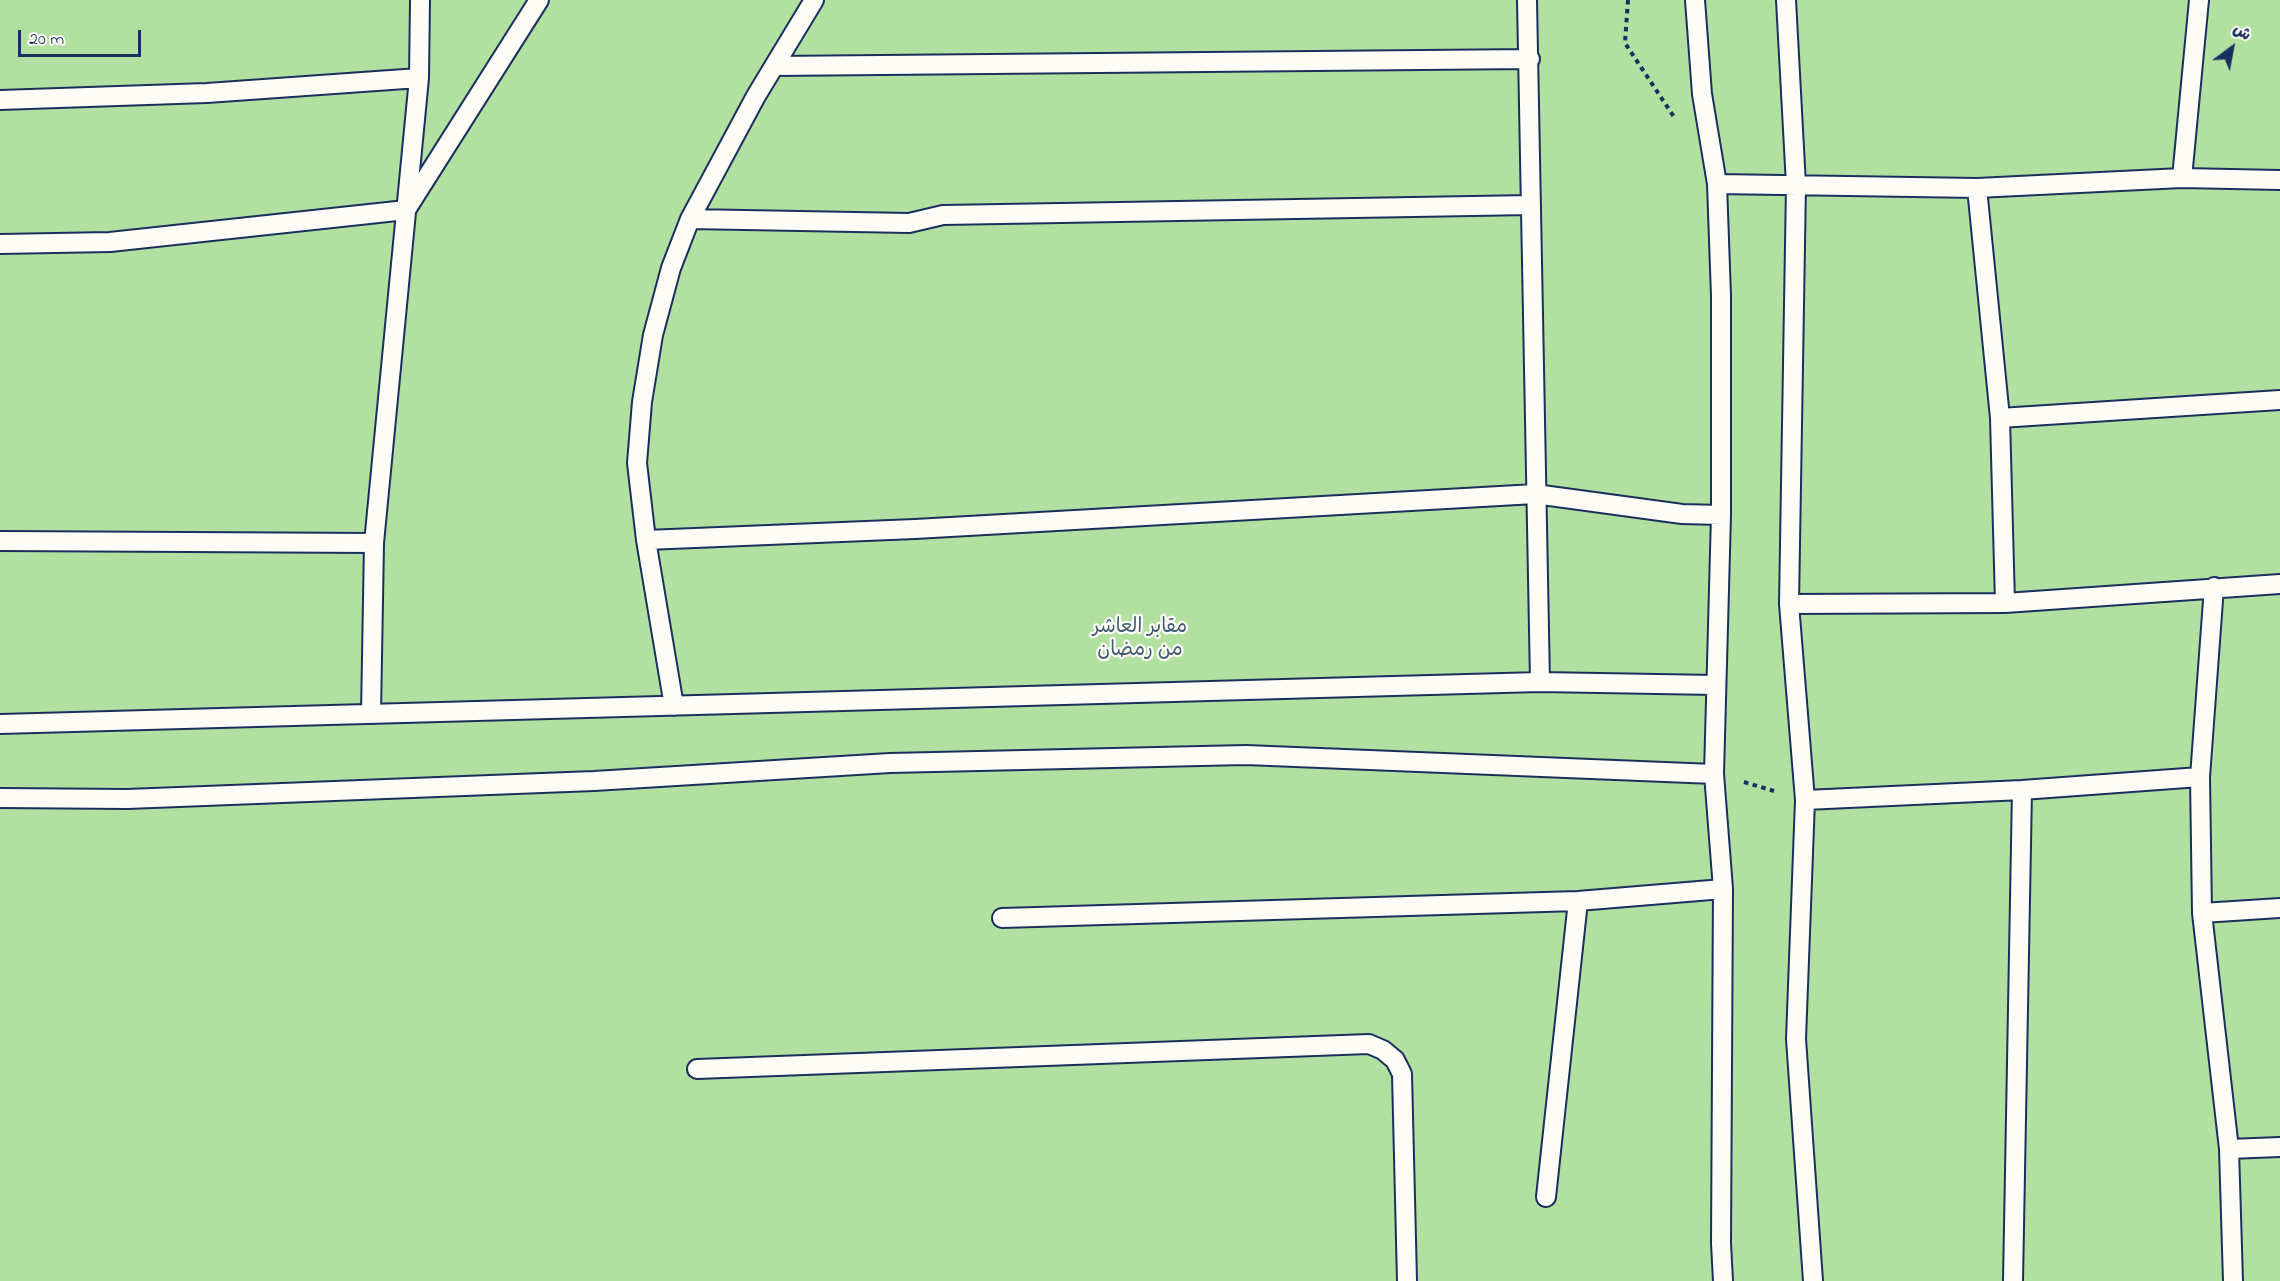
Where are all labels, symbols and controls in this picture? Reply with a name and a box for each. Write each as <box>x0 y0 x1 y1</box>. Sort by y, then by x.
scale bar <box>21 18 144 56</box>
north arrow <box>2202 18 2262 78</box>
text: ش <box>2228 18 2255 48</box>
text: 20 m <box>29 27 64 53</box>
park label: مقابر العاشر من رمضان <box>1093 617 1187 664</box>

